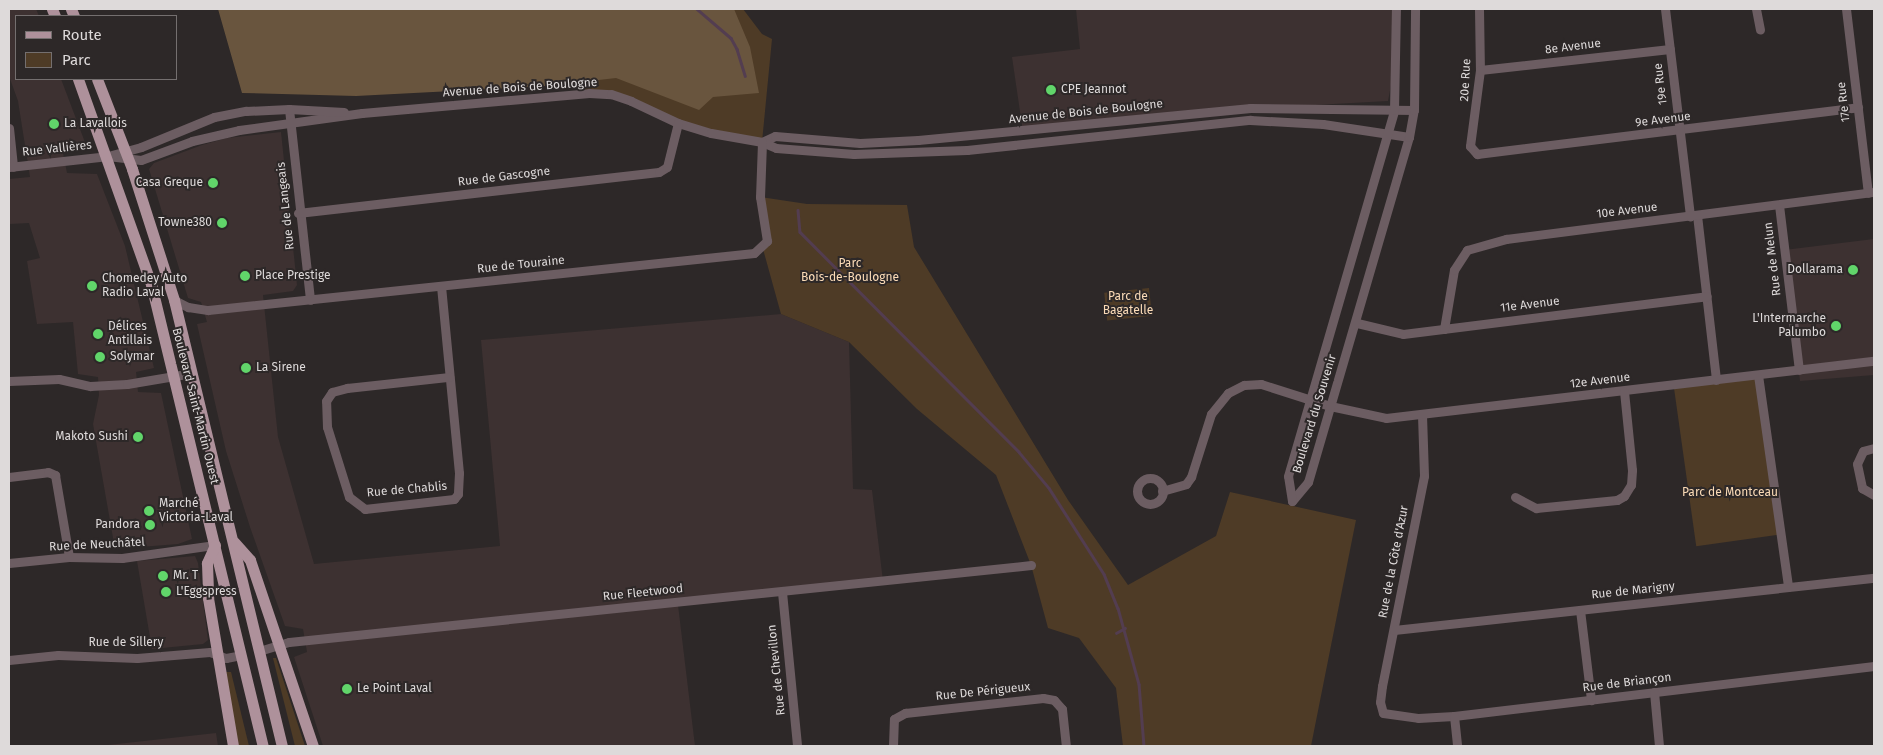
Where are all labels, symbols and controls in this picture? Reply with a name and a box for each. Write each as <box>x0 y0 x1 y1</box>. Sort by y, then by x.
legend <box>15 15 178 80</box>
text: Route <box>62 26 102 44</box>
street label: 8e Avenue <box>1544 36 1602 58</box>
text: Parc <box>62 51 91 69</box>
street label: 20e Rue <box>1458 58 1474 102</box>
street label: 19e Rue <box>1651 62 1671 106</box>
street label: Avenue de Bois de Boulogne <box>442 75 598 101</box>
street label: 17e Rue <box>1834 81 1854 123</box>
place label: CPE Jeannot <box>1061 83 1126 97</box>
marker: CPE Jeannot <box>1045 84 1057 96</box>
street label: Avenue de Bois de Boulogne <box>1008 97 1164 127</box>
street label: 9e Avenue <box>1634 109 1692 131</box>
place label: La Lavallois <box>64 117 127 131</box>
marker: La Lavallois <box>48 118 60 130</box>
street label: Rue Vallières <box>21 138 93 160</box>
street label: Rue de Langeais <box>274 161 298 251</box>
street label: Rue de Gascogne <box>457 164 551 190</box>
place label: Casa Greque <box>136 176 203 190</box>
marker: Casa Greque <box>207 177 219 189</box>
street label: 10e Avenue <box>1596 200 1658 222</box>
place label: Towne380 <box>158 216 212 230</box>
marker: Towne380 <box>216 217 228 229</box>
street label: Rue de Melun <box>1761 221 1785 297</box>
street label: Rue de Touraine <box>476 253 566 277</box>
park label: Parc Bois-de-Boulogne <box>801 257 899 285</box>
place label: Dollarama <box>1787 263 1843 277</box>
marker: Dollarama <box>1847 264 1859 276</box>
place label: Place Prestige <box>255 269 331 283</box>
marker: Place Prestige <box>239 270 251 282</box>
place label: Chomedey Auto Radio Laval <box>102 272 187 300</box>
marker: Chomedey Auto Radio Laval <box>86 280 98 292</box>
park label: Parc de Bagatelle <box>1103 290 1153 318</box>
street label: 11e Avenue <box>1499 294 1561 316</box>
place label: L'Intermarche Palumbo <box>1752 312 1826 340</box>
place label: Délices Antillais <box>108 320 152 348</box>
marker: L'Intermarche Palumbo <box>1830 320 1842 332</box>
street label: Boulevard Saint-Martin Ouest <box>169 326 221 486</box>
marker: Délices Antillais <box>92 328 104 340</box>
place label: Solymar <box>110 350 154 364</box>
marker: Solymar <box>94 351 106 363</box>
street label: Boulevard du Souvenir <box>1290 353 1340 475</box>
place label: La Sirene <box>256 361 306 375</box>
marker: La Sirene <box>240 362 252 374</box>
street label: 12e Avenue <box>1569 370 1631 392</box>
place label: Makoto Sushi <box>55 430 128 444</box>
marker: Makoto Sushi <box>132 431 144 443</box>
street label: Rue de Chablis <box>366 479 448 501</box>
park label: Parc de Montceau <box>1682 486 1778 500</box>
place label: Marché Victoria-Laval <box>159 497 233 525</box>
street label: Rue de la Côte d'Azur <box>1376 504 1412 620</box>
marker: Marché Victoria-Laval <box>143 505 155 517</box>
place label: Pandora <box>95 518 140 532</box>
marker: Pandora <box>144 519 156 531</box>
street label: Rue de Neuchâtel <box>49 535 145 555</box>
place label: Mr. T <box>173 569 198 583</box>
marker: Mr. T <box>157 570 169 582</box>
street label: Rue de Marigny <box>1591 579 1675 603</box>
street label: Rue Fleetwood <box>602 582 684 604</box>
place label: L'Eggspress <box>176 585 237 599</box>
marker: L'Eggspress <box>160 586 172 598</box>
street label: Rue de Chevillon <box>765 624 789 716</box>
street label: Rue de Sillery <box>89 636 163 650</box>
street label: Rue de Briançon <box>1582 670 1672 696</box>
street label: Rue De Périgueux <box>935 680 1031 704</box>
place label: Le Point Laval <box>357 682 432 696</box>
marker: Le Point Laval <box>341 683 353 695</box>

